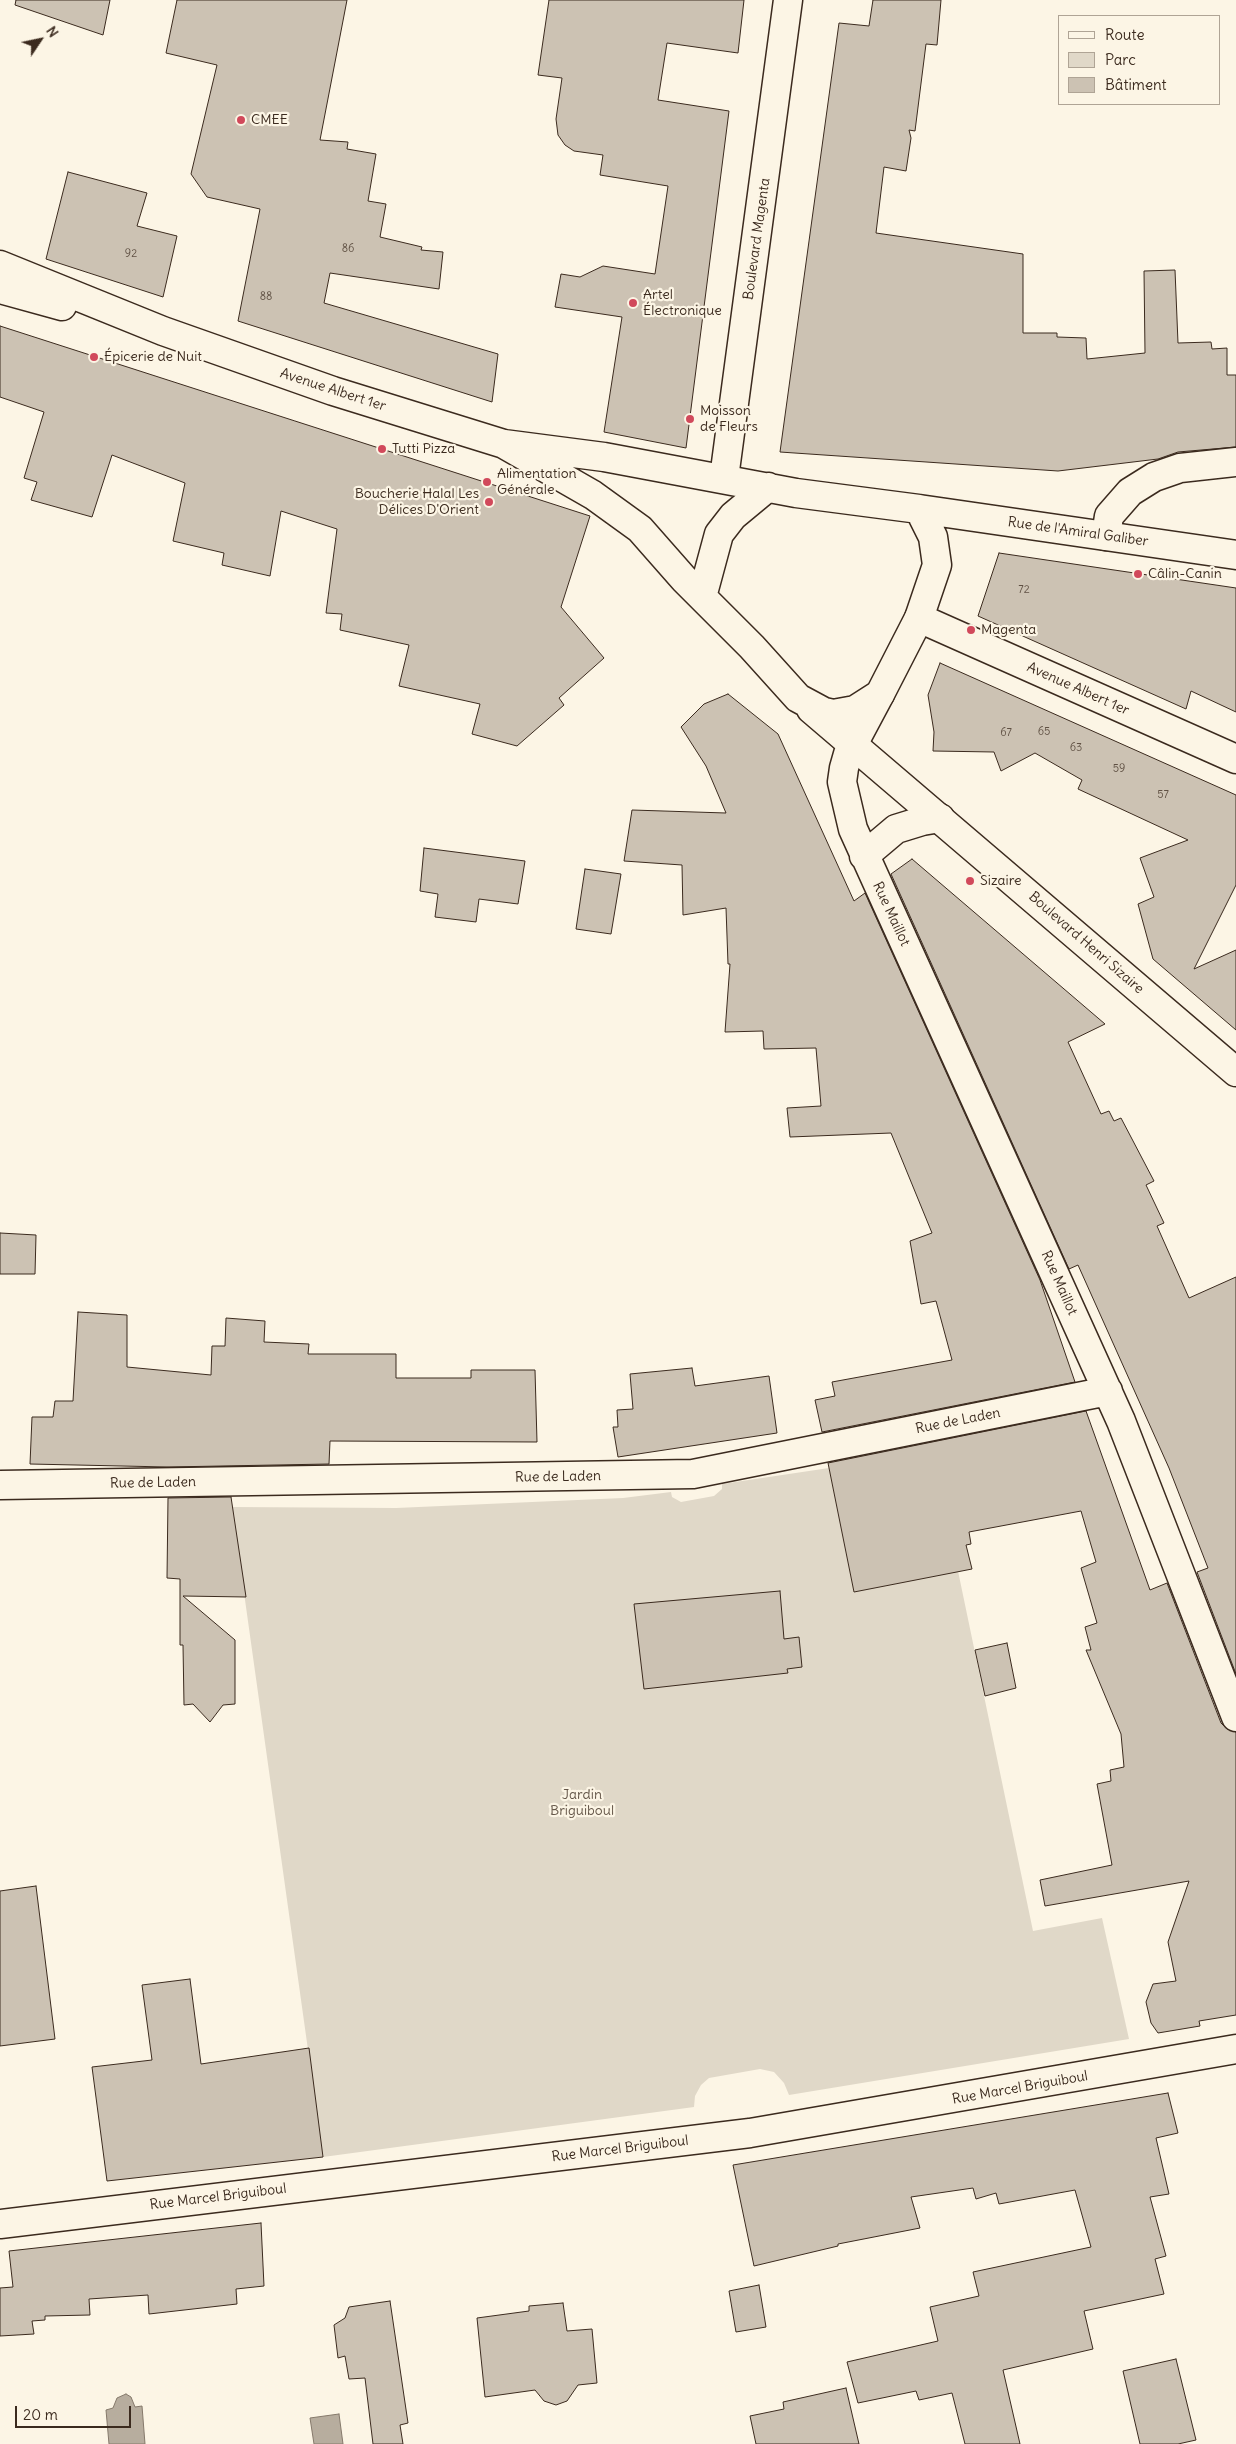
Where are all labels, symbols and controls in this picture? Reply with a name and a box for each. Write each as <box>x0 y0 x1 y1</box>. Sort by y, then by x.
north arrow <box>15 15 65 65</box>
legend <box>1058 15 1221 105</box>
text: N <box>42 23 63 41</box>
text: Route <box>1105 25 1145 44</box>
text: Parc <box>1105 50 1136 69</box>
text: Bâtiment <box>1105 75 1167 94</box>
place label: CMEE <box>251 112 288 128</box>
marker: CMEE <box>235 114 247 126</box>
street label: Boulevard Magenta <box>740 177 774 301</box>
house number: 86 <box>342 242 354 256</box>
house number: 92 <box>125 247 137 261</box>
place label: Artel Électronique <box>643 287 722 320</box>
house number: 88 <box>260 290 272 304</box>
marker: Artel Électronique <box>627 297 639 309</box>
place label: Épicerie de Nuit <box>104 349 202 365</box>
marker: Épicerie de Nuit <box>88 351 100 363</box>
street label: Avenue Albert 1er <box>278 365 388 415</box>
place label: Moisson de Fleurs <box>700 403 758 436</box>
marker: Moisson de Fleurs <box>684 413 696 425</box>
place label: Tutti Pizza <box>392 441 455 457</box>
marker: Tutti Pizza <box>376 443 388 455</box>
place label: Alimentation Générale <box>497 466 577 498</box>
marker: Alimentation Générale <box>481 476 493 488</box>
place label: Boucherie Halal Les Délices D'Orient <box>355 486 479 518</box>
marker: Boucherie Halal Les Délices D'Orient <box>483 496 495 508</box>
street label: Rue de l'Amiral Galiber <box>1007 514 1149 550</box>
place label: Câlin-Canin <box>1148 566 1222 582</box>
marker: Câlin-Canin <box>1132 568 1144 580</box>
house number: 72 <box>1018 583 1030 597</box>
place label: Magenta <box>981 622 1036 638</box>
marker: Magenta <box>965 624 977 636</box>
street label: Avenue Albert 1er <box>1024 659 1132 719</box>
house number: 65 <box>1038 725 1050 739</box>
house number: 67 <box>1000 726 1012 740</box>
house number: 63 <box>1070 741 1082 755</box>
house number: 59 <box>1113 762 1125 776</box>
house number: 57 <box>1157 788 1169 802</box>
place label: Sizaire <box>980 873 1021 889</box>
marker: Sizaire <box>964 875 976 887</box>
street label: Rue Maillot <box>869 879 913 949</box>
street label: Boulevard Henri Sizaire <box>1025 888 1147 998</box>
street label: Rue Maillot <box>1037 1248 1081 1318</box>
street label: Rue de Laden <box>914 1405 1002 1437</box>
street label: Rue de Laden <box>515 1468 601 1486</box>
street label: Rue de Laden <box>110 1474 196 1492</box>
park label: Jardin Briguiboul <box>550 1787 614 1820</box>
street label: Rue Marcel Briguiboul <box>951 2068 1089 2108</box>
street label: Rue Marcel Briguiboul <box>551 2132 689 2166</box>
street label: Rue Marcel Briguiboul <box>149 2180 287 2214</box>
scale bar <box>18 2396 134 2428</box>
text: 20 m <box>23 2405 58 2424</box>

